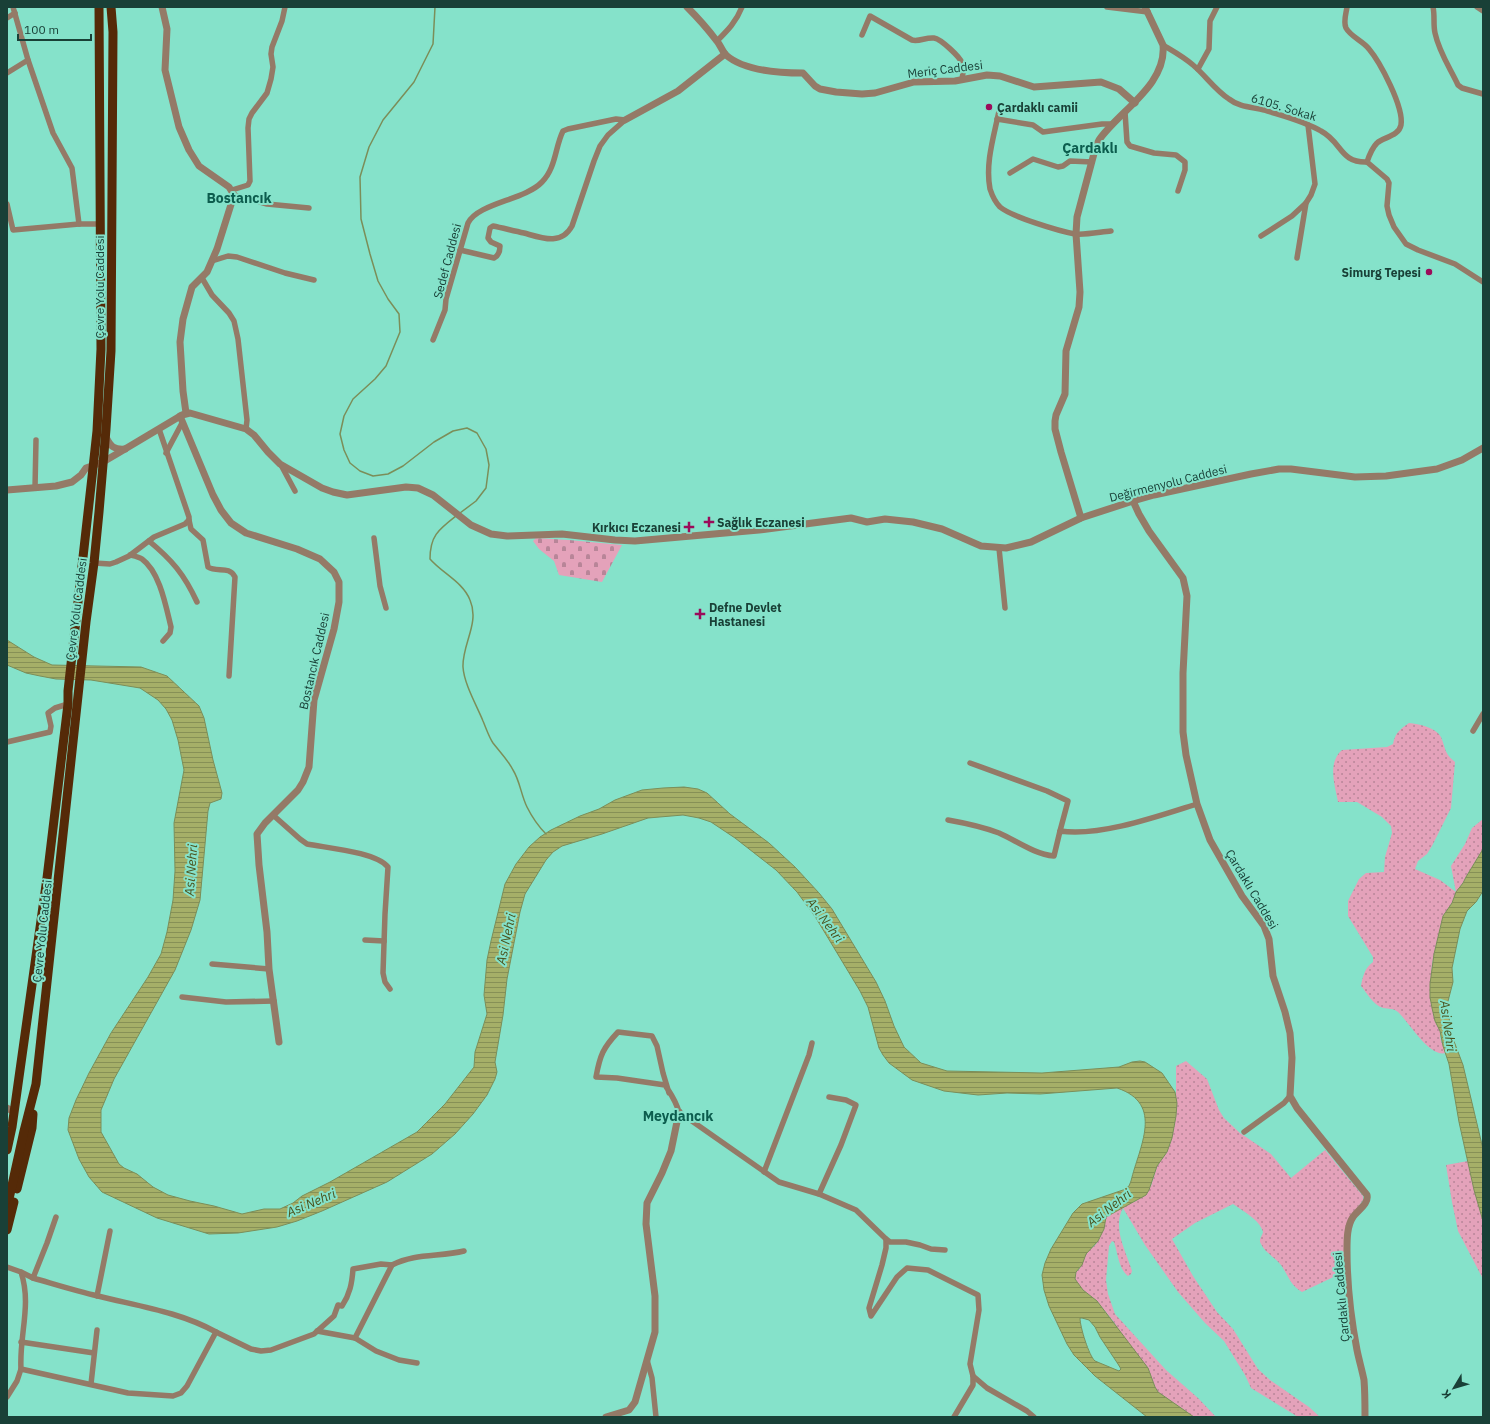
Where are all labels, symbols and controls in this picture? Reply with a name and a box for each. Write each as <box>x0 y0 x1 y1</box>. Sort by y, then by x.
scale bar <box>18 16 91 42</box>
text: 100 m <box>24 22 59 37</box>
street label: Meriç Caddesi <box>906 57 984 81</box>
street label: 6105. Sokak <box>1249 90 1319 124</box>
place label: Çardaklı camii <box>997 100 1078 115</box>
marker: Çardaklı camii <box>984 102 994 112</box>
district label: Çardaklı <box>1062 139 1118 157</box>
district label: Bostancık <box>206 189 273 207</box>
street label: Sedef Caddesi <box>430 222 464 300</box>
street label: Çevre Yolu Caddesi <box>92 236 107 338</box>
place label: Simurg Tepesi <box>1342 265 1421 280</box>
marker: Simurg Tepesi <box>1424 267 1434 277</box>
street label: Değirmenyolu Caddesi <box>1107 461 1229 505</box>
place label: Sağlık Eczanesi <box>717 515 805 530</box>
marker: Sağlık Eczanesi <box>704 517 714 527</box>
place label: Kırkıcı Eczanesi <box>592 520 681 535</box>
marker: Kırkıcı Eczanesi <box>684 522 694 532</box>
street label: Çevre Yolu Caddesi <box>62 557 90 661</box>
place label: Defne Devlet Hastanesi <box>709 600 782 629</box>
marker: Defne Devlet Hastanesi <box>694 608 706 620</box>
street label: Bostancık Caddesi <box>296 611 332 711</box>
water label: Asi Nehri <box>181 843 201 897</box>
street label: Çardaklı Caddesi <box>1222 846 1282 932</box>
street label: Çevre Yolu Caddesi <box>29 879 55 983</box>
water label: Asi Nehri <box>802 893 848 946</box>
water label: Asi Nehri <box>492 911 520 967</box>
water label: Asi Nehri <box>1436 998 1460 1053</box>
district label: Meydancık <box>643 1107 714 1125</box>
water label: Asi Nehri <box>283 1185 339 1221</box>
water label: Asi Nehri <box>1083 1185 1135 1231</box>
street label: Çardaklı Caddesi <box>1330 1251 1352 1343</box>
north arrow <box>1434 1368 1474 1408</box>
text: K <box>1438 1387 1454 1401</box>

